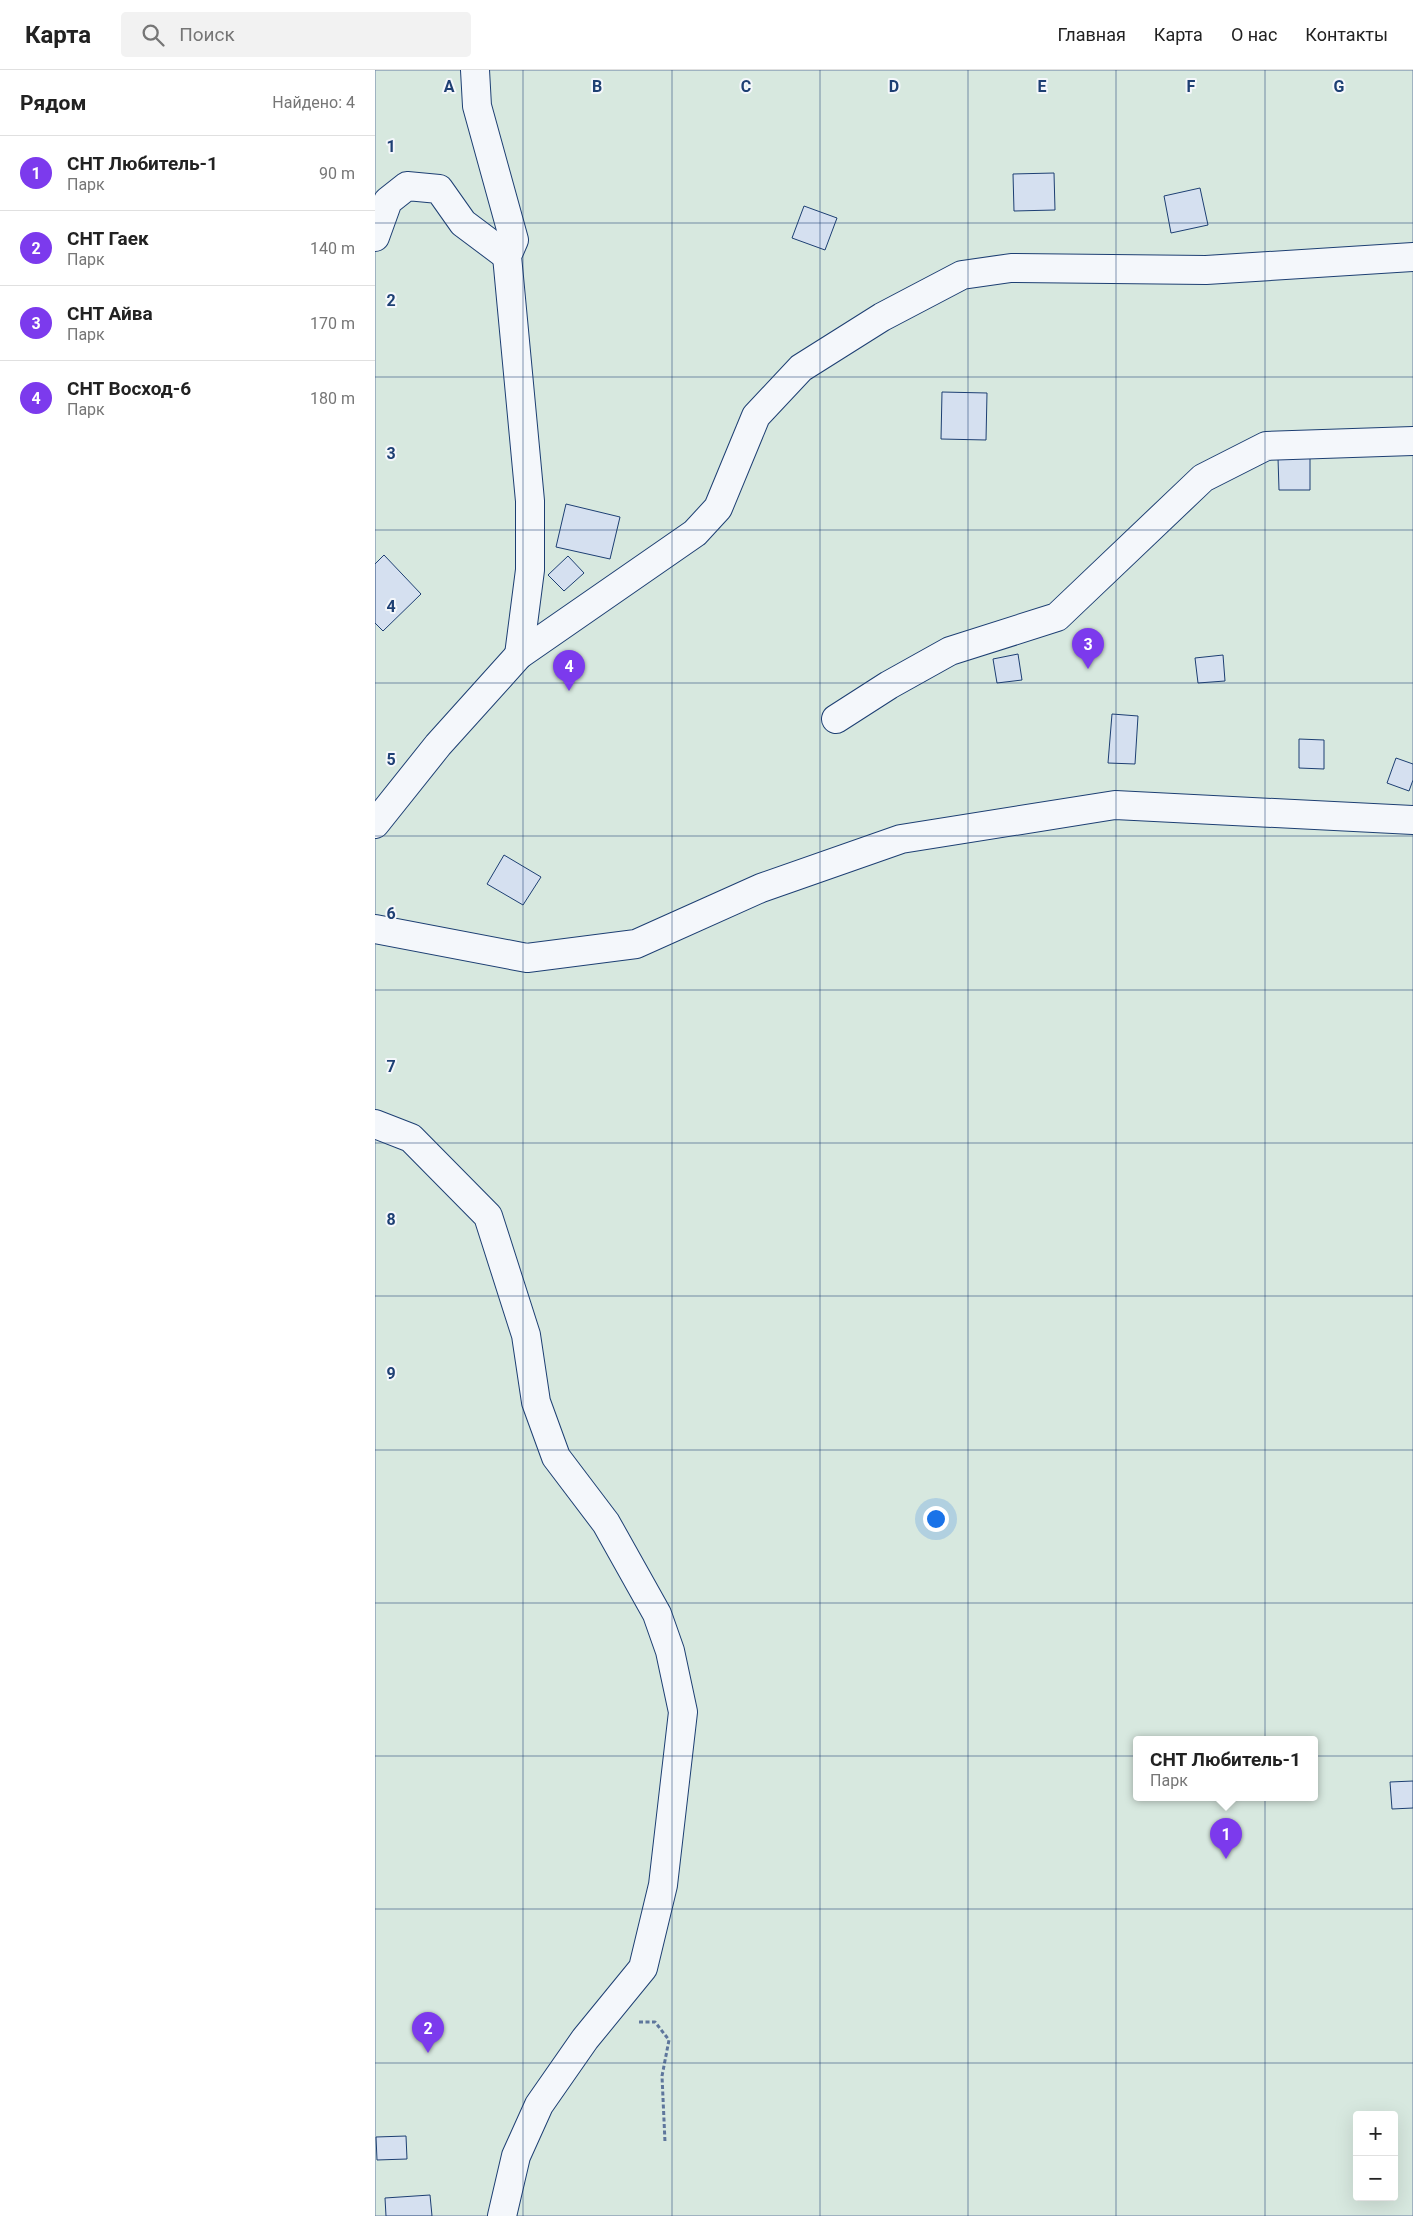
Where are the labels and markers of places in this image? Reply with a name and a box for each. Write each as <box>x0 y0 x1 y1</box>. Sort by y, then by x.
pin: 3 <box>1072 628 1104 669</box>
pin: 4 <box>553 650 585 691</box>
pin: 1 <box>1210 1818 1242 1859</box>
pin: 2 <box>412 2012 444 2053</box>

